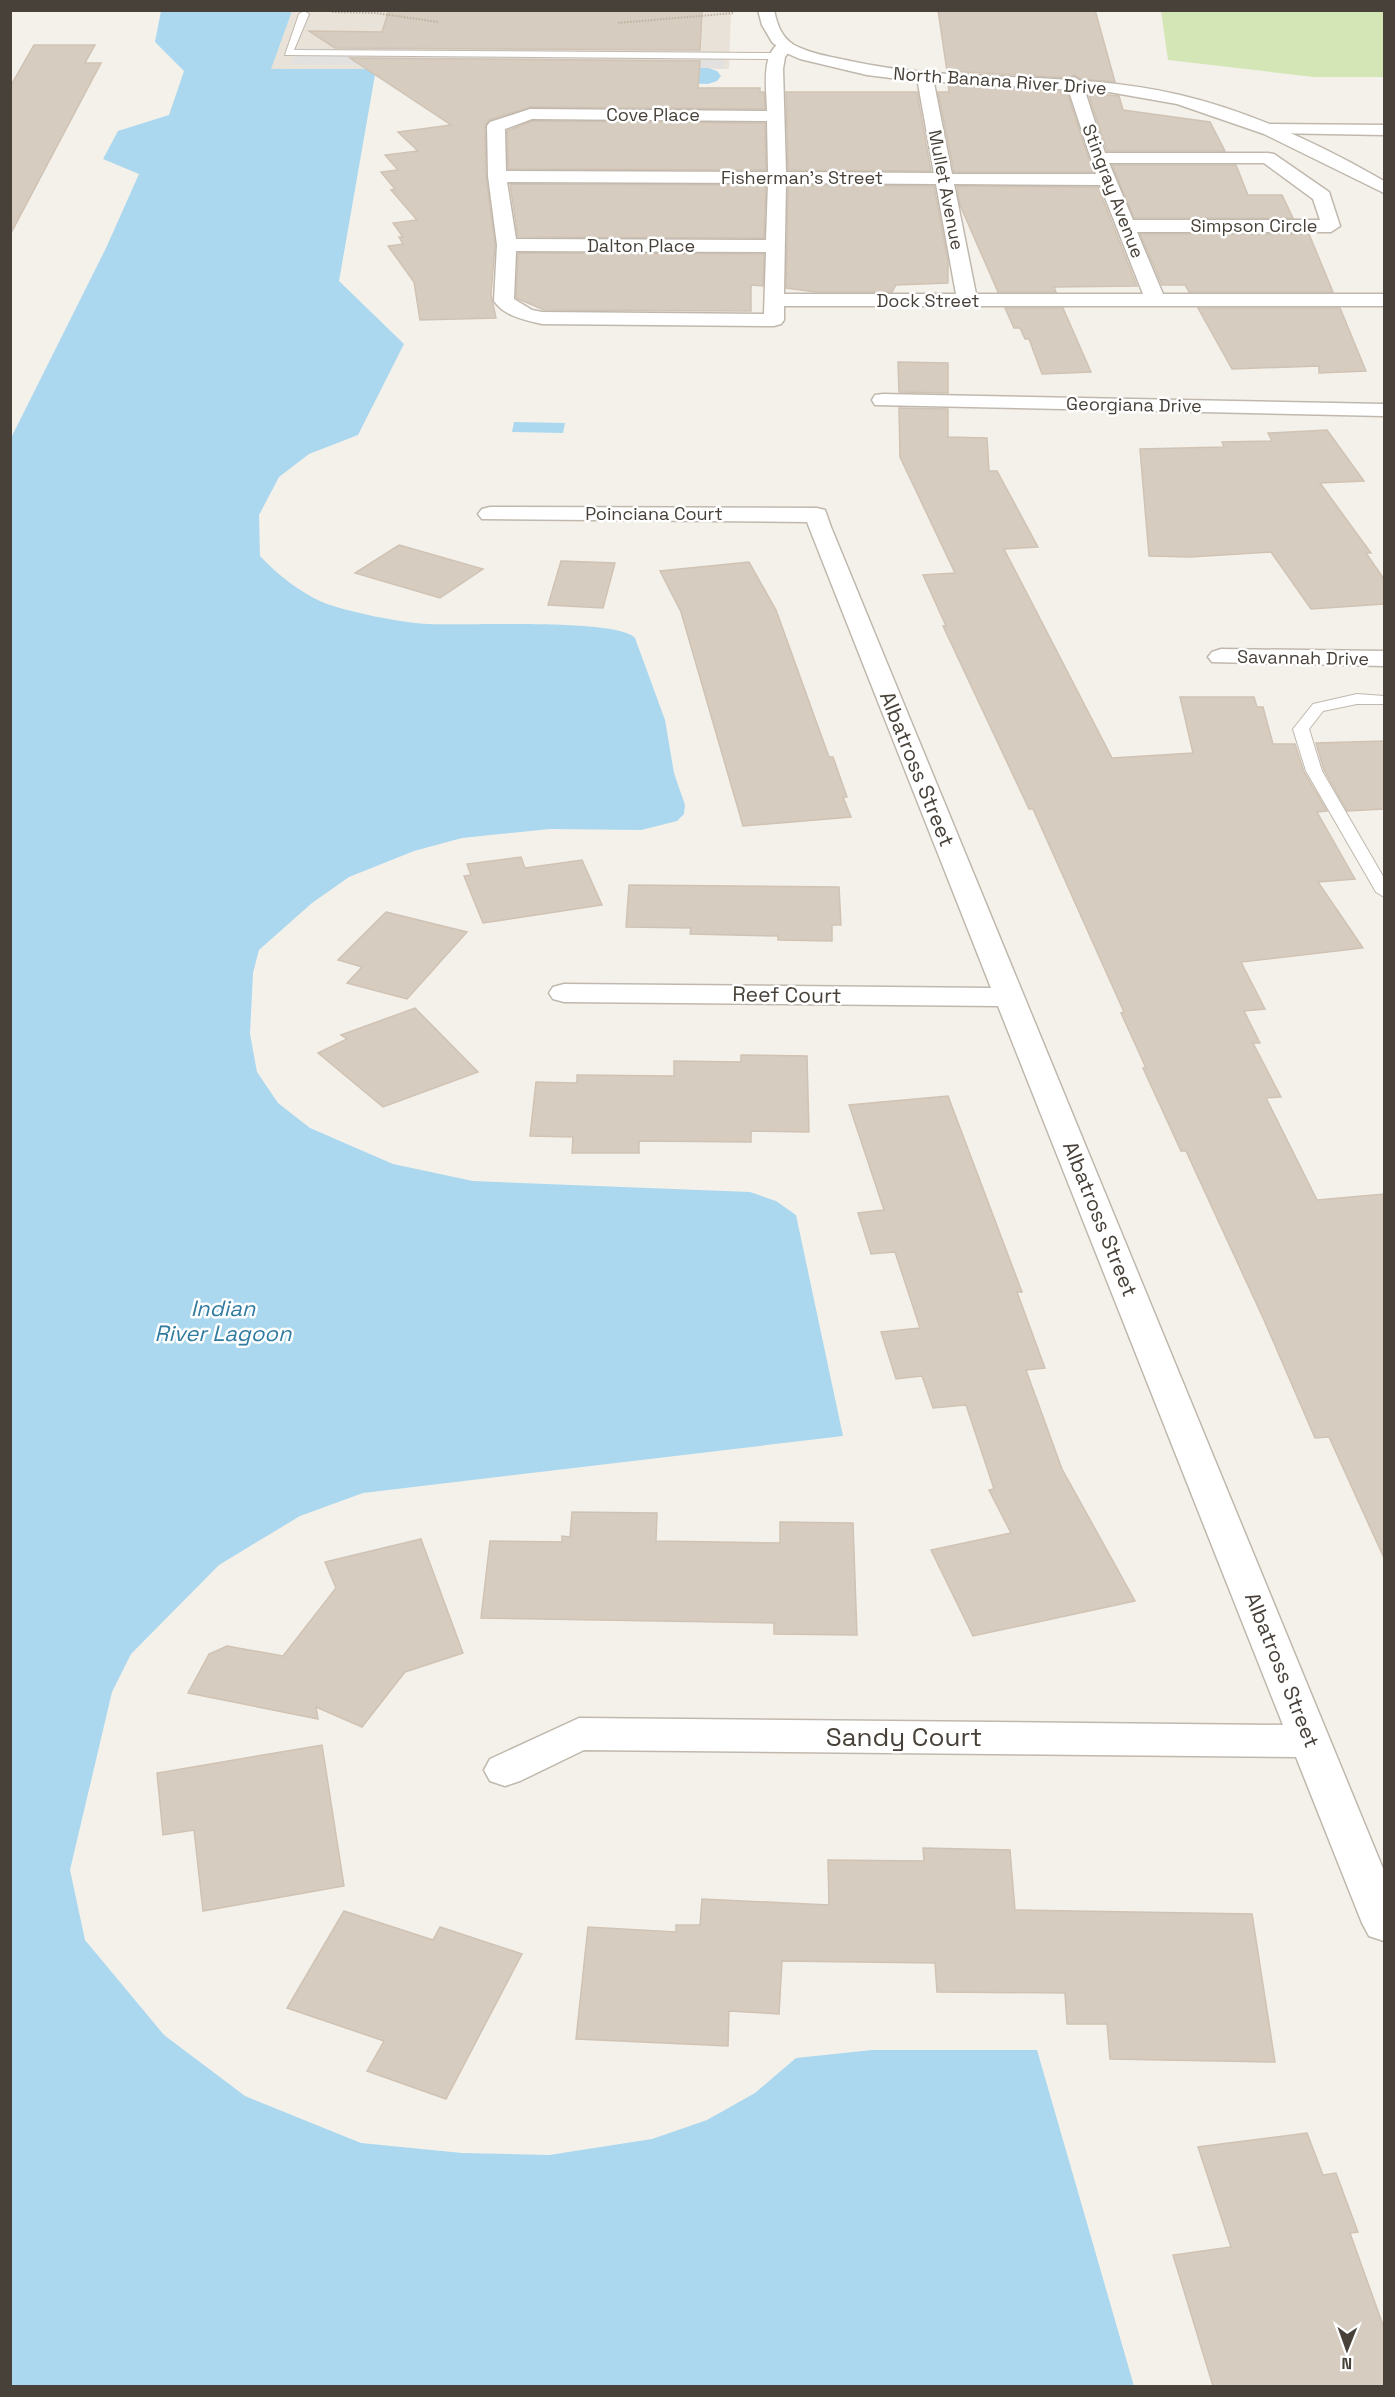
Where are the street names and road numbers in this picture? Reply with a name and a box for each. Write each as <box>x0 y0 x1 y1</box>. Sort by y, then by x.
street label: North Banana River Drive <box>893 62 1107 99</box>
street label: Cove Place <box>606 103 700 126</box>
street label: Stingray Avenue <box>1077 120 1150 261</box>
street label: Mullet Avenue <box>924 128 969 252</box>
street label: Fisherman's Street <box>721 166 883 189</box>
street label: Simpson Circle <box>1190 214 1318 237</box>
street label: Dalton Place <box>587 234 695 257</box>
street label: Dock Street <box>876 289 980 312</box>
street label: Georgiana Drive <box>1066 392 1202 417</box>
street label: Poinciana Court <box>585 502 723 525</box>
street label: Savannah Drive <box>1237 645 1369 670</box>
street label: Albatross Street <box>874 687 961 850</box>
street label: Reef Court <box>732 980 842 1009</box>
street label: Albatross Street <box>1057 1137 1144 1300</box>
street label: Albatross Street <box>1239 1588 1326 1751</box>
street label: Sandy Court <box>826 1720 982 1754</box>

